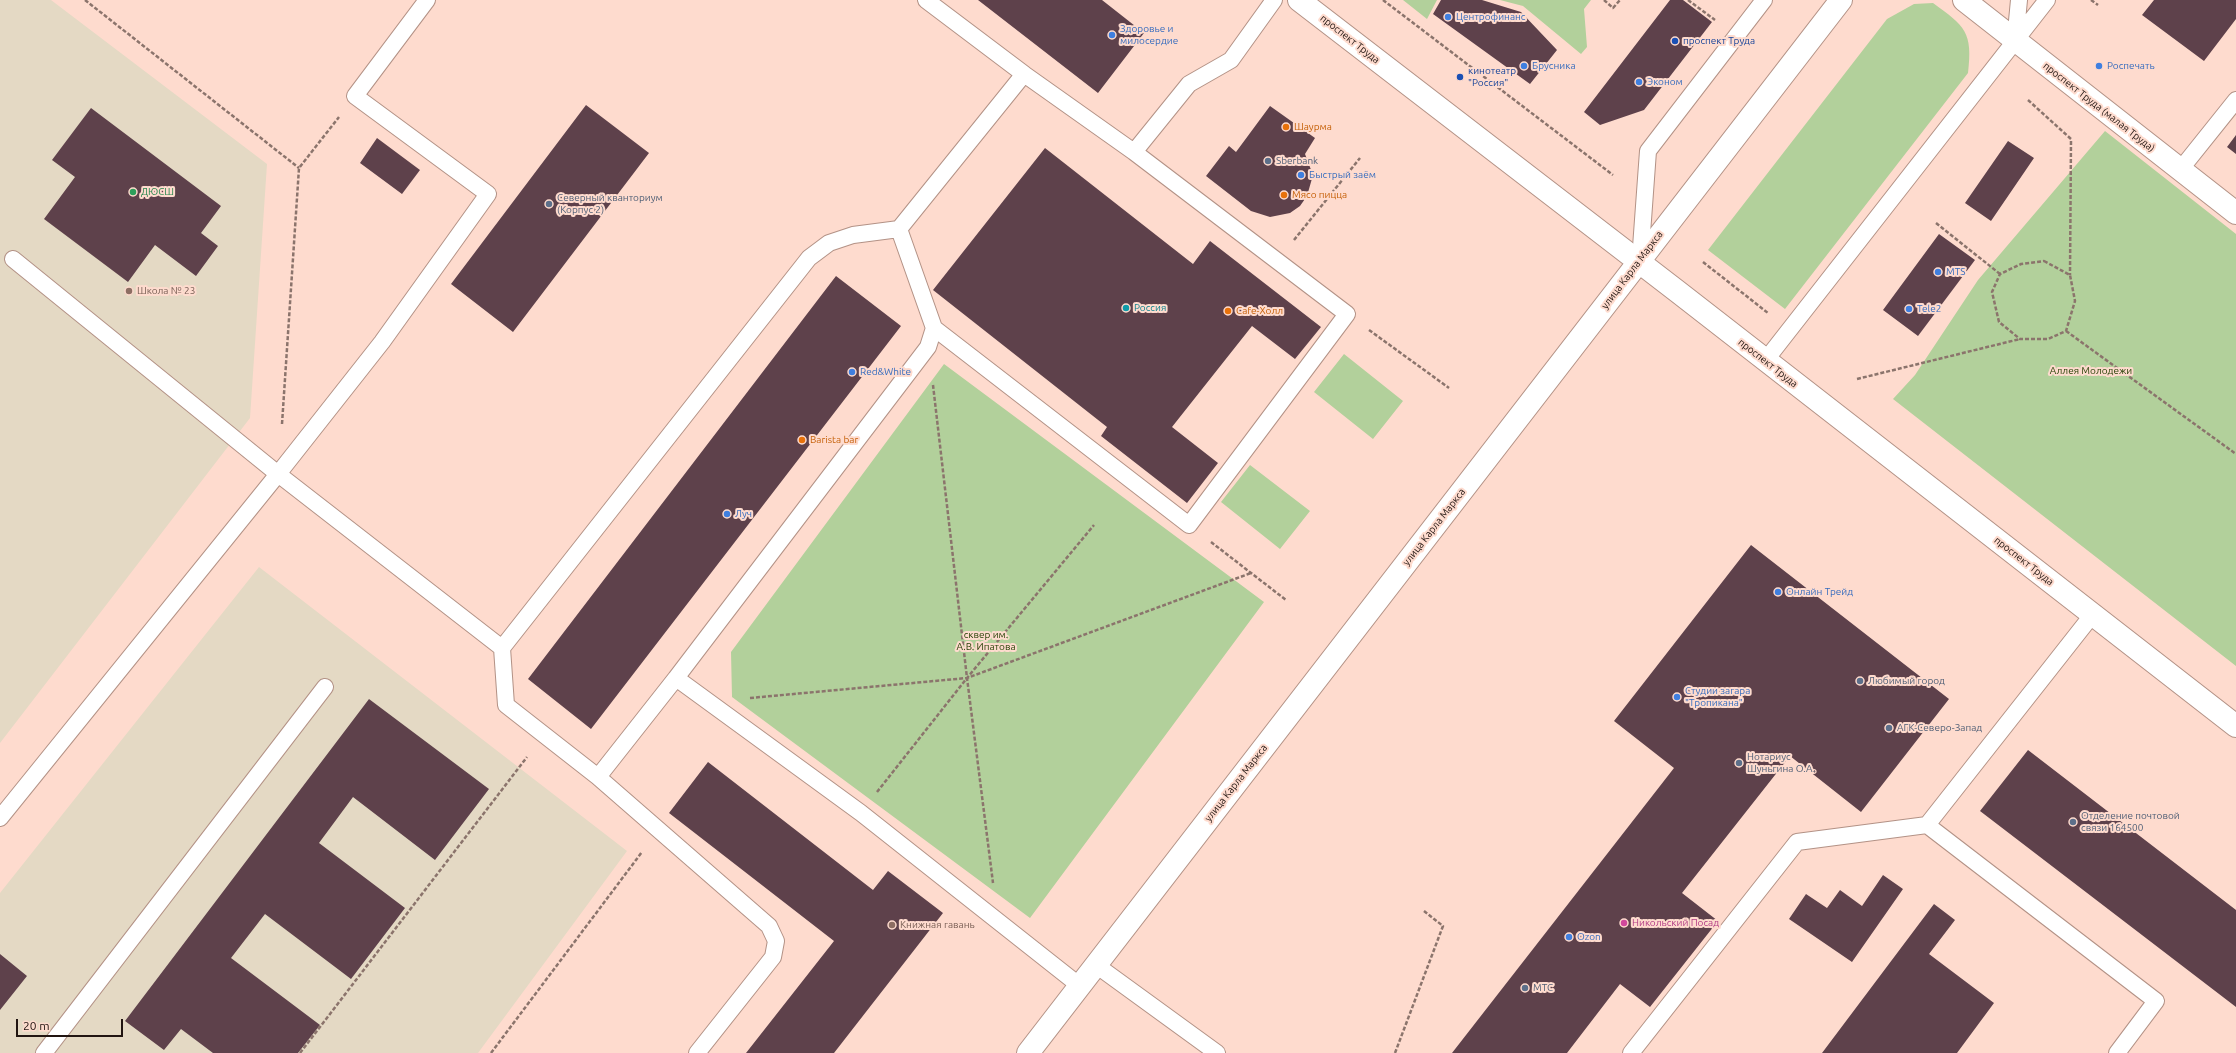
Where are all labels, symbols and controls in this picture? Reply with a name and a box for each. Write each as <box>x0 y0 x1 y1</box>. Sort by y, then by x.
place label: Центрофинанс <box>1456 11 1526 23</box>
street label: проспект Труда <box>1318 12 1382 66</box>
marker: Центрофинанс <box>1443 12 1453 22</box>
place label: Здоровье и милосердие <box>1120 23 1178 46</box>
marker: Здоровье и милосердие <box>1107 30 1117 40</box>
place label: проспект Труда <box>1683 35 1755 47</box>
marker: проспект Труда <box>1670 36 1680 46</box>
place label: Брусника <box>1532 60 1576 72</box>
street label: проспект Труда (малая Труда) <box>2041 60 2157 154</box>
place label: Роспечать <box>2107 60 2155 72</box>
marker: Брусника <box>1519 61 1529 71</box>
marker: Роспечать <box>2094 61 2104 71</box>
place label: кинотеатр "Россия" <box>1468 65 1516 88</box>
marker: кинотеатр "Россия" <box>1455 72 1465 82</box>
place label: Эконом <box>1647 76 1683 88</box>
marker: Эконом <box>1634 77 1644 87</box>
place label: Шаурма <box>1294 121 1332 133</box>
marker: Шаурма <box>1281 122 1291 132</box>
place label: Sberbank <box>1276 155 1318 167</box>
marker: Sberbank <box>1263 156 1273 166</box>
place label: Быстрый заём <box>1309 169 1376 181</box>
marker: Быстрый заём <box>1296 170 1306 180</box>
place label: ДЮСШ <box>141 186 174 198</box>
marker: ДЮСШ <box>128 187 138 197</box>
place label: Мясо пицца <box>1292 189 1347 201</box>
marker: Мясо пицца <box>1279 190 1289 200</box>
place label: Северный кванториум (Корпус 2) <box>557 192 663 216</box>
marker: Северный кванториум (Корпус 2) <box>544 199 554 209</box>
street label: улица Карла Маркса <box>1599 229 1665 311</box>
place label: MTS <box>1946 266 1965 278</box>
marker: MTS <box>1933 267 1943 277</box>
place label: Школа № 23 <box>137 285 195 297</box>
marker: Школа № 23 <box>124 286 134 296</box>
place label: Россия <box>1134 302 1166 314</box>
marker: Россия <box>1121 303 1131 313</box>
place label: Tele2 <box>1917 303 1941 315</box>
marker: Tele2 <box>1904 304 1914 314</box>
place label: Cafe-Холл <box>1236 305 1283 317</box>
marker: Cafe-Холл <box>1223 306 1233 316</box>
street label: проспект Труда <box>1736 336 1800 390</box>
park label: Аллея Молодежи <box>2050 365 2132 377</box>
place label: Red&White <box>860 366 911 378</box>
marker: Red&White <box>847 367 857 377</box>
place label: Barista bar <box>810 434 858 446</box>
marker: Barista bar <box>797 435 807 445</box>
street label: улица Карла Маркса <box>1400 486 1468 568</box>
place label: Луч <box>735 508 752 520</box>
marker: Луч <box>722 509 732 519</box>
street label: проспект Труда <box>1992 534 2056 588</box>
place label: Онлайн Трейд <box>1786 586 1853 598</box>
marker: Онлайн Трейд <box>1773 587 1783 597</box>
park label: сквер им. А.В. Ипатова <box>956 629 1016 652</box>
place label: Любимый город <box>1868 675 1945 687</box>
marker: Любимый город <box>1855 676 1865 686</box>
place label: Студии загара "Тропикана" <box>1685 685 1750 708</box>
marker: Студии загара "Тропикана" <box>1672 692 1682 702</box>
place label: АГК-Северо-Запад <box>1897 722 1982 734</box>
marker: АГК-Северо-Запад <box>1884 723 1894 733</box>
street label: улица Карла Маркса <box>1202 742 1270 824</box>
place label: Нотариус Шуньгина О.А. <box>1747 751 1815 774</box>
marker: Нотариус Шуньгина О.А. <box>1734 758 1744 768</box>
place label: Отделение почтовой связи 164500 <box>2081 810 2180 834</box>
marker: Отделение почтовой связи 164500 <box>2068 817 2078 827</box>
place label: Никольский Посад <box>1632 917 1719 929</box>
marker: Никольский Посад <box>1619 918 1629 928</box>
place label: Книжная гавань <box>900 919 975 931</box>
marker: Книжная гавань <box>887 920 897 930</box>
place label: Ozon <box>1577 931 1601 943</box>
marker: Ozon <box>1564 932 1574 942</box>
place label: МТС <box>1533 982 1553 994</box>
marker: МТС <box>1520 983 1530 993</box>
scale bar <box>18 1011 125 1037</box>
text: 20 m <box>23 1019 50 1032</box>

